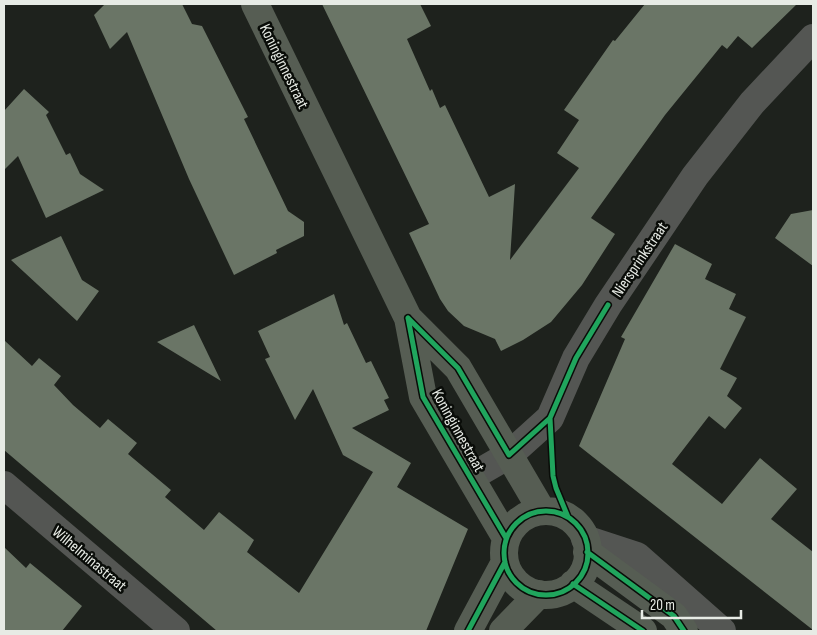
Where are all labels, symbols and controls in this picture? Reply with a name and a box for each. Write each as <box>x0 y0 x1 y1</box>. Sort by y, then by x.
street label: Koninginnestraat <box>255 21 312 112</box>
street label: Niersprinkstraat <box>608 218 672 301</box>
street label: Koninginnestraat <box>427 386 488 476</box>
street label: Wilhelminastraat <box>48 523 130 596</box>
scale bar <box>642 588 741 620</box>
text: 20 m <box>650 596 675 615</box>

